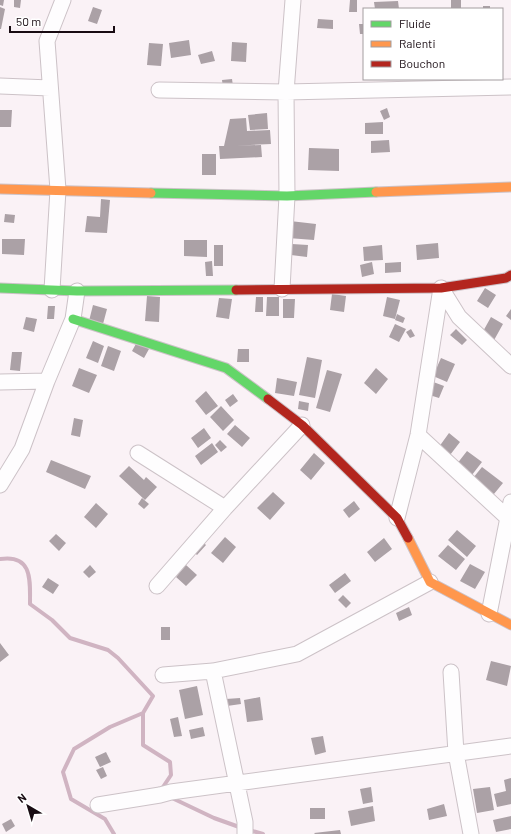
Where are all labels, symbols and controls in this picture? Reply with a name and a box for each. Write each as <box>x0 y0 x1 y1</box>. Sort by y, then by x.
scale bar <box>10 8 114 34</box>
legend <box>363 8 503 80</box>
text: 50 m <box>16 14 41 28</box>
text: Fluide <box>399 16 431 30</box>
text: Ralenti <box>399 36 436 50</box>
text: Bouchon <box>399 56 445 70</box>
north arrow <box>8 786 48 826</box>
text: N <box>15 790 28 805</box>

